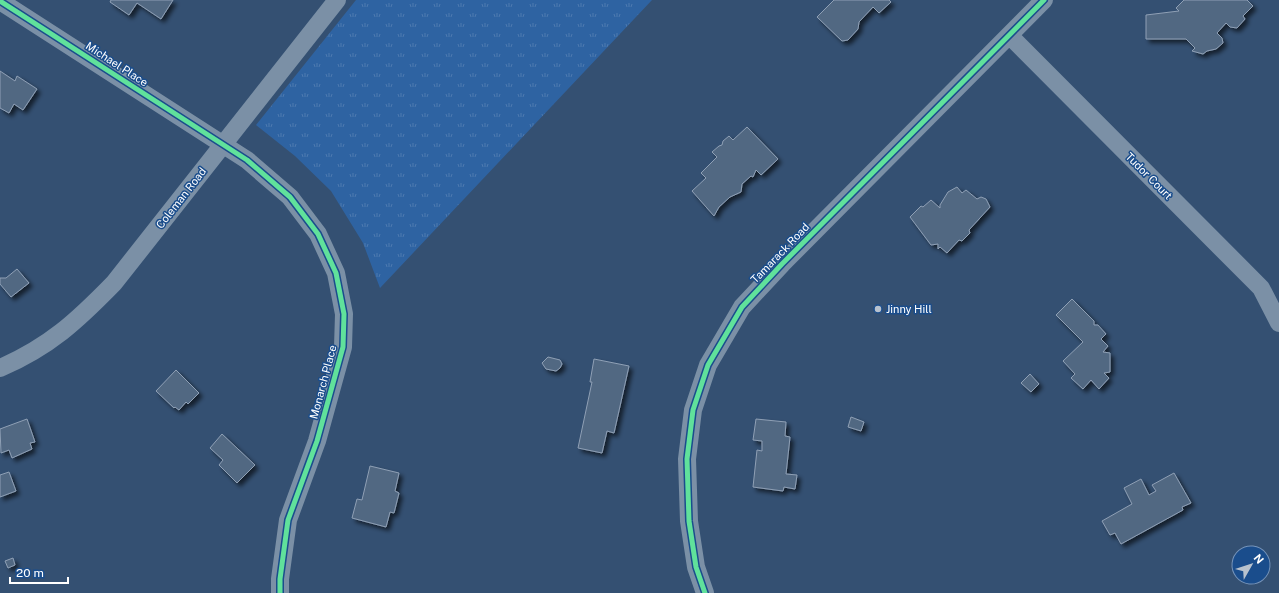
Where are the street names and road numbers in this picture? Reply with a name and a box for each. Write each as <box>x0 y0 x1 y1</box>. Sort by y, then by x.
street label: Michael Place <box>84 39 150 89</box>
street label: Tudor Court <box>1123 150 1175 202</box>
street label: Coleman Road <box>154 165 208 231</box>
street label: Tamarack Road <box>748 221 812 285</box>
street label: Monarch Place <box>307 344 339 420</box>

